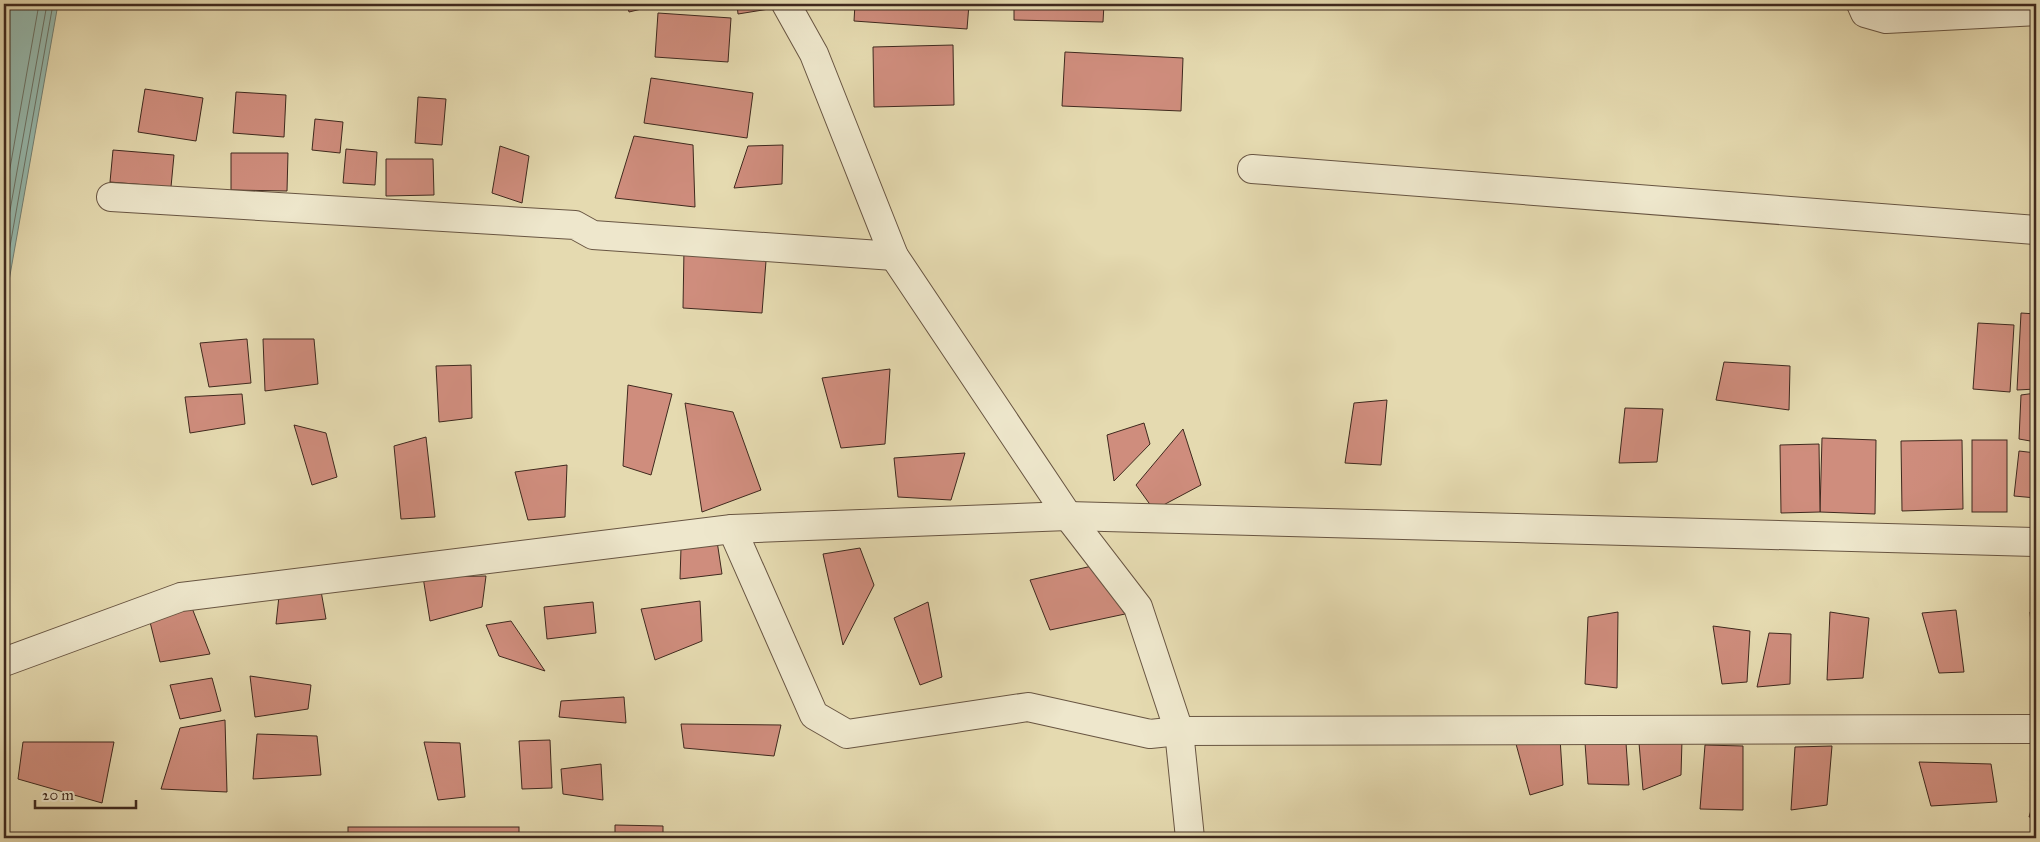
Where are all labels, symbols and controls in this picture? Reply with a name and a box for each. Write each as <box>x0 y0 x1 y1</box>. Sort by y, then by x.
scale bar <box>35 777 136 809</box>
text: 20 m <box>42 786 74 804</box>

